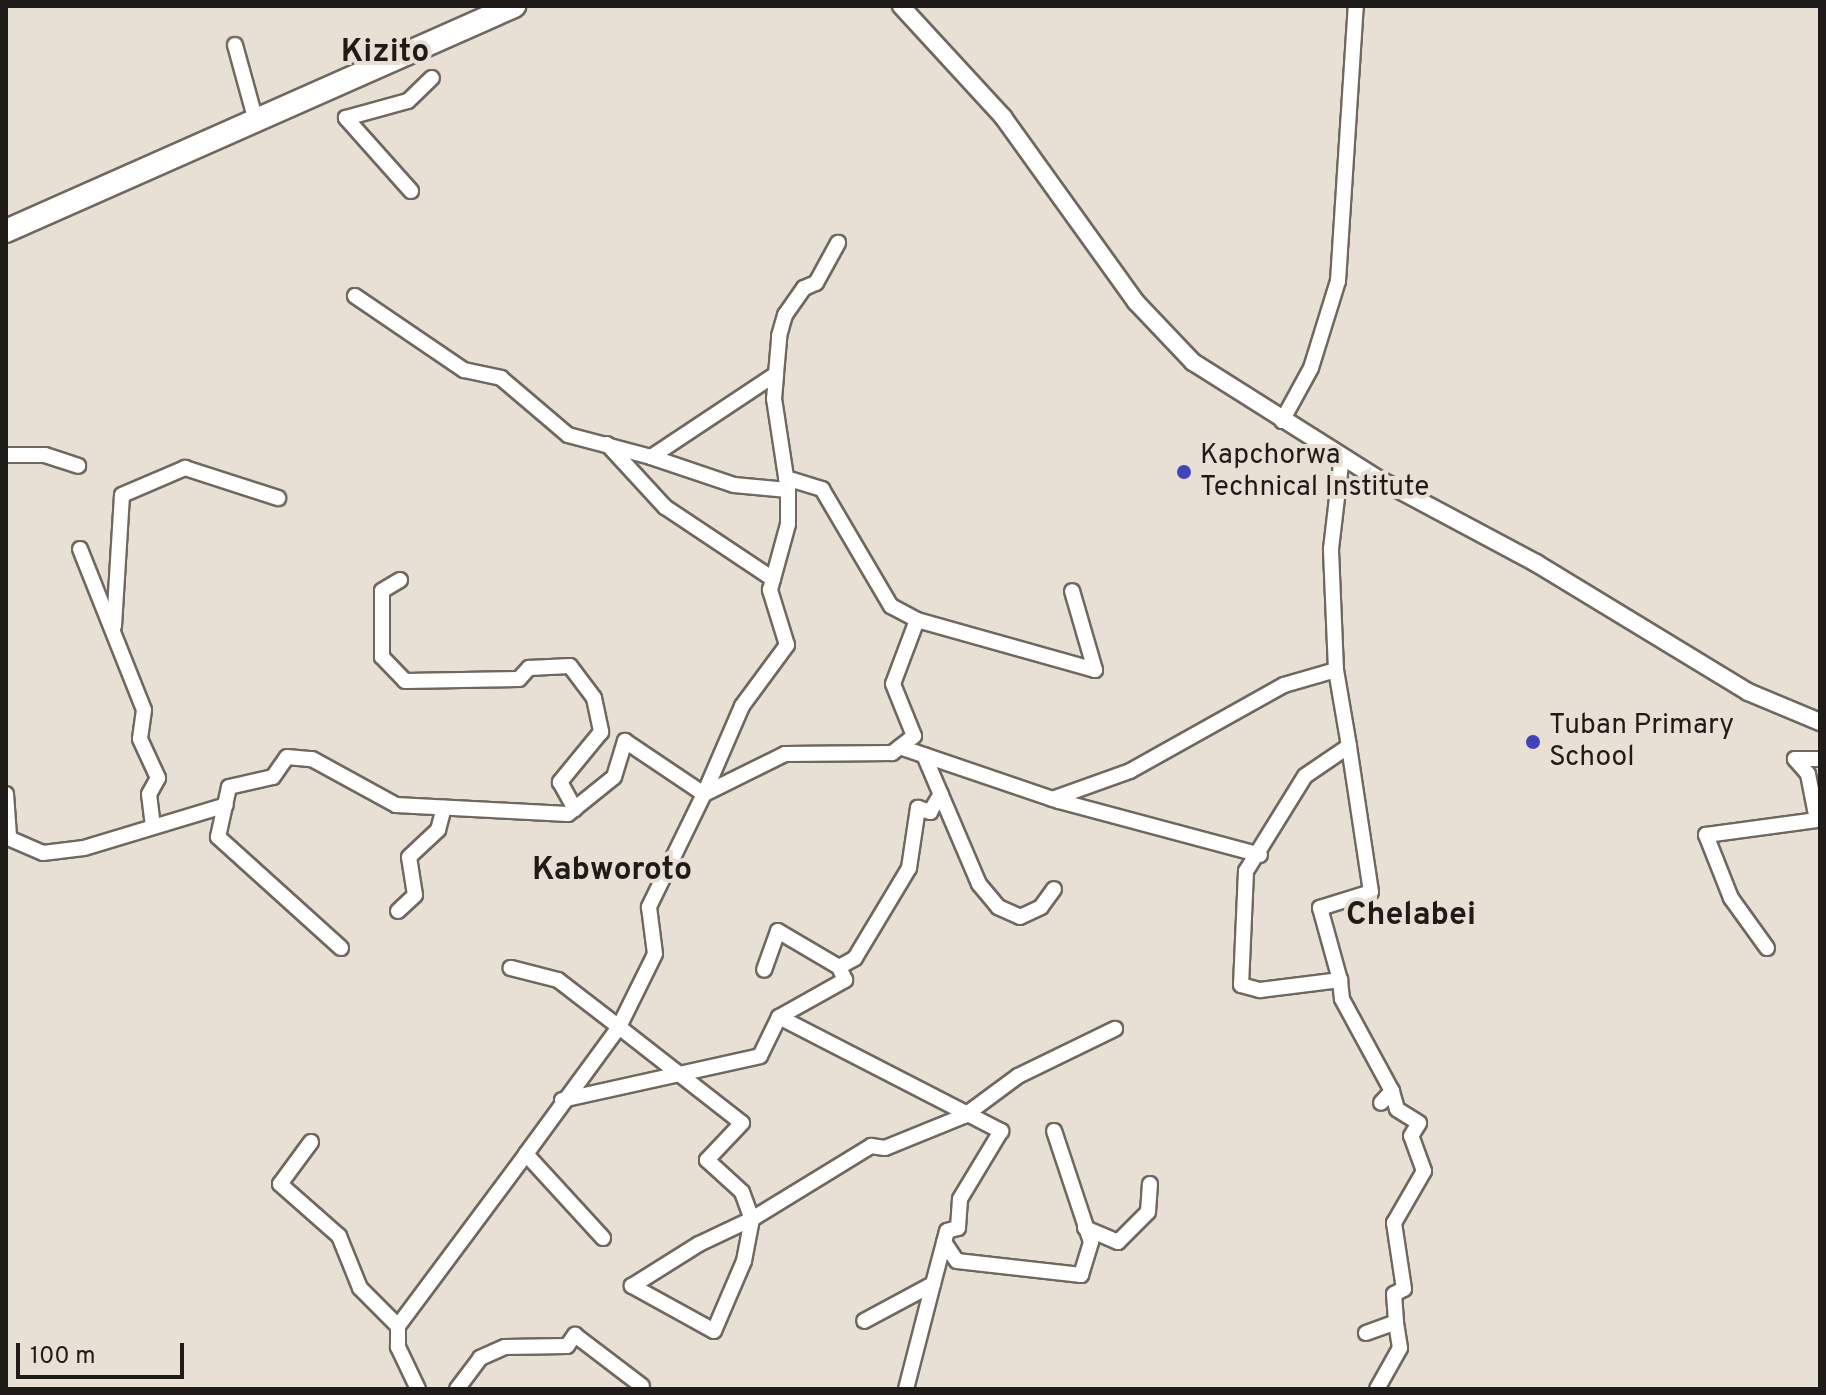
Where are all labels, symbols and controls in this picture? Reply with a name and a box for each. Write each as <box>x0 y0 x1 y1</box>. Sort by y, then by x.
district label: Kizito <box>341 34 429 72</box>
place label: Kapchorwa Technical Institute <box>1200 439 1429 505</box>
marker: Kapchorwa Technical Institute <box>1175 463 1193 481</box>
place label: Tuban Primary School <box>1549 709 1734 775</box>
marker: Tuban Primary School <box>1524 733 1542 751</box>
district label: Kabworoto <box>532 852 692 890</box>
district label: Chelabei <box>1346 897 1476 935</box>
scale bar <box>20 1327 188 1377</box>
text: 100 m <box>30 1342 96 1372</box>

